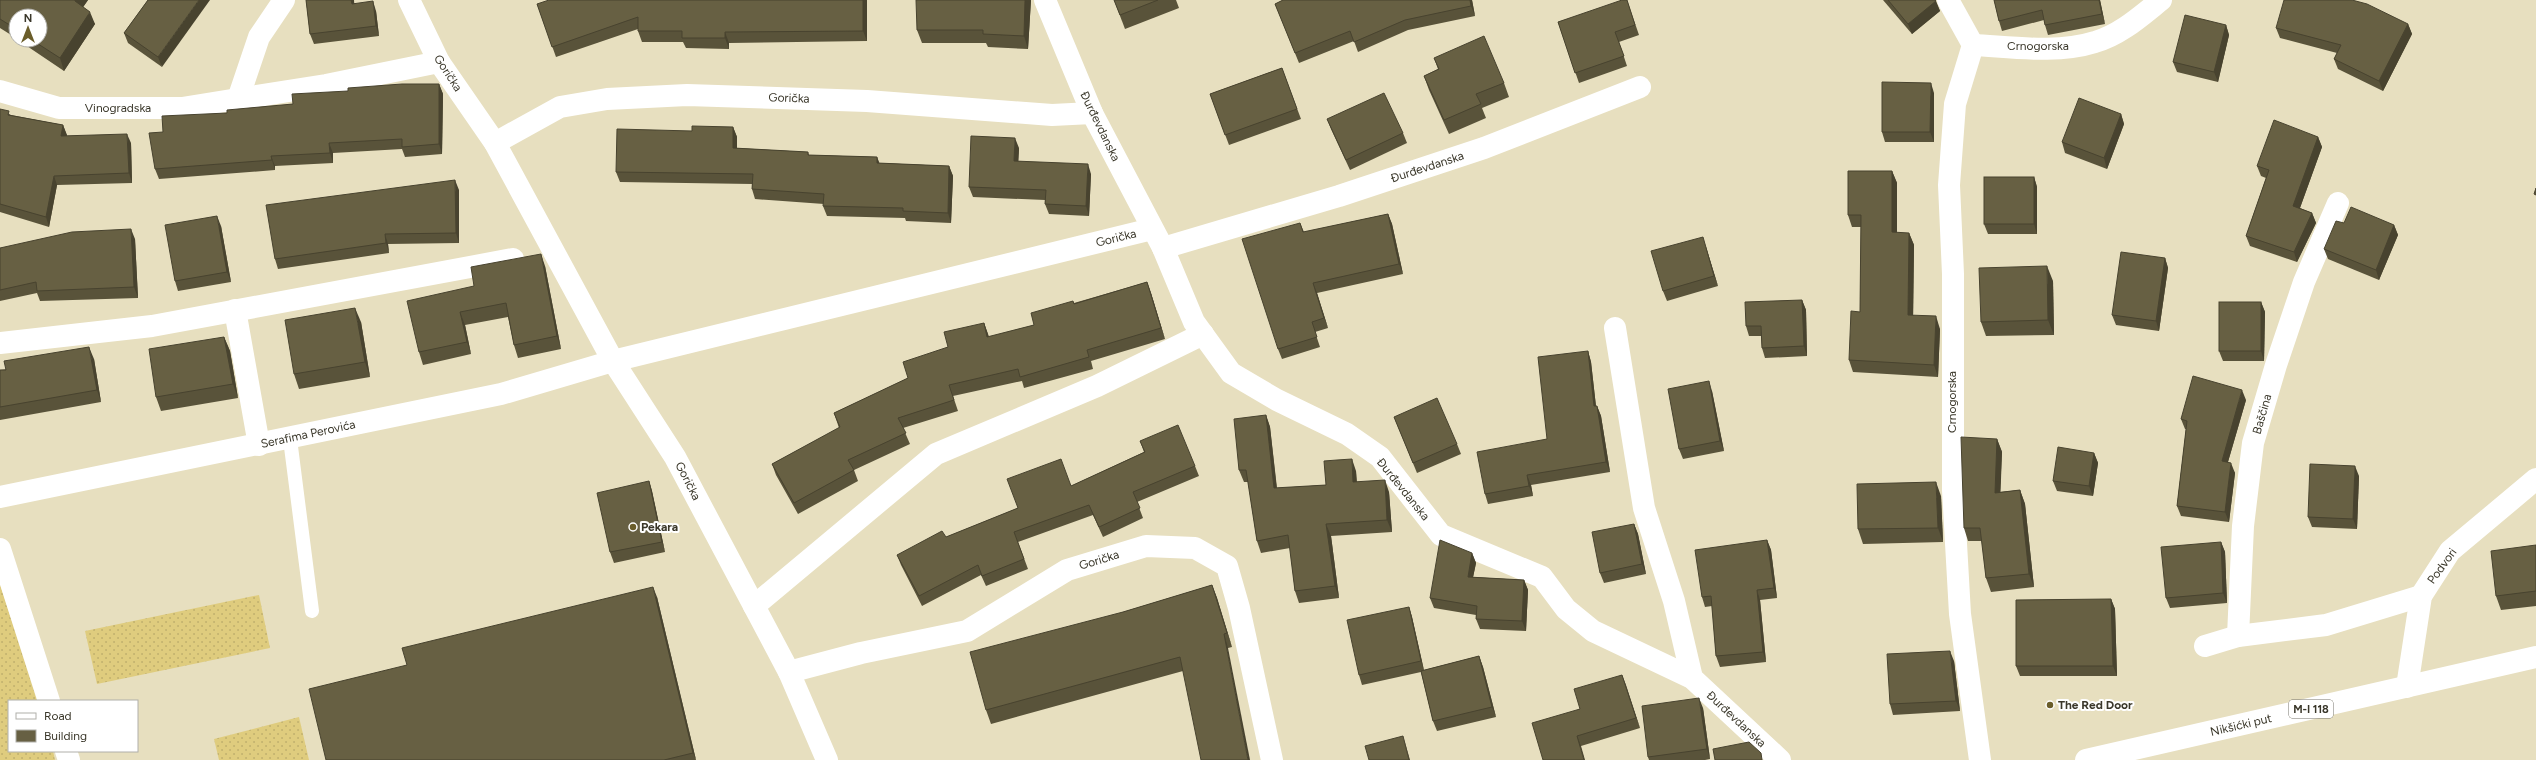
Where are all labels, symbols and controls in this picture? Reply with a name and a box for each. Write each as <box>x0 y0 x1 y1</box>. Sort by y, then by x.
north arrow <box>8 8 48 48</box>
text: N <box>24 12 32 25</box>
street label: Crnogorska <box>2007 39 2069 53</box>
street label: Gorička <box>431 52 465 94</box>
street label: Đurđevdanska <box>1077 89 1123 163</box>
street label: Gorička <box>768 90 810 106</box>
street label: Vinogradska <box>85 101 151 115</box>
street label: Đurđevdanska <box>1388 149 1466 185</box>
street label: Gorička <box>1094 226 1138 250</box>
street label: Crnogorska <box>1945 371 1959 433</box>
street label: Baščina <box>2250 392 2274 436</box>
street label: Serafima Perovića <box>259 417 357 451</box>
street label: Đurđevdanska <box>1373 455 1433 523</box>
street label: Gorička <box>672 459 704 503</box>
place label: Pekara <box>641 520 678 534</box>
marker: Pekara <box>628 522 638 532</box>
street label: Podvori <box>2424 545 2460 587</box>
street label: Gorička <box>1077 547 1121 573</box>
street label: Đurđevdanska <box>1703 688 1769 750</box>
place label: The Red Door <box>2058 698 2133 712</box>
legend <box>8 700 138 752</box>
marker: The Red Door <box>2045 700 2055 710</box>
road number: M-I 118 <box>2289 700 2333 718</box>
text: Road <box>44 709 72 723</box>
street label: Nikšićki put <box>2209 711 2274 739</box>
text: Building <box>44 729 87 743</box>

